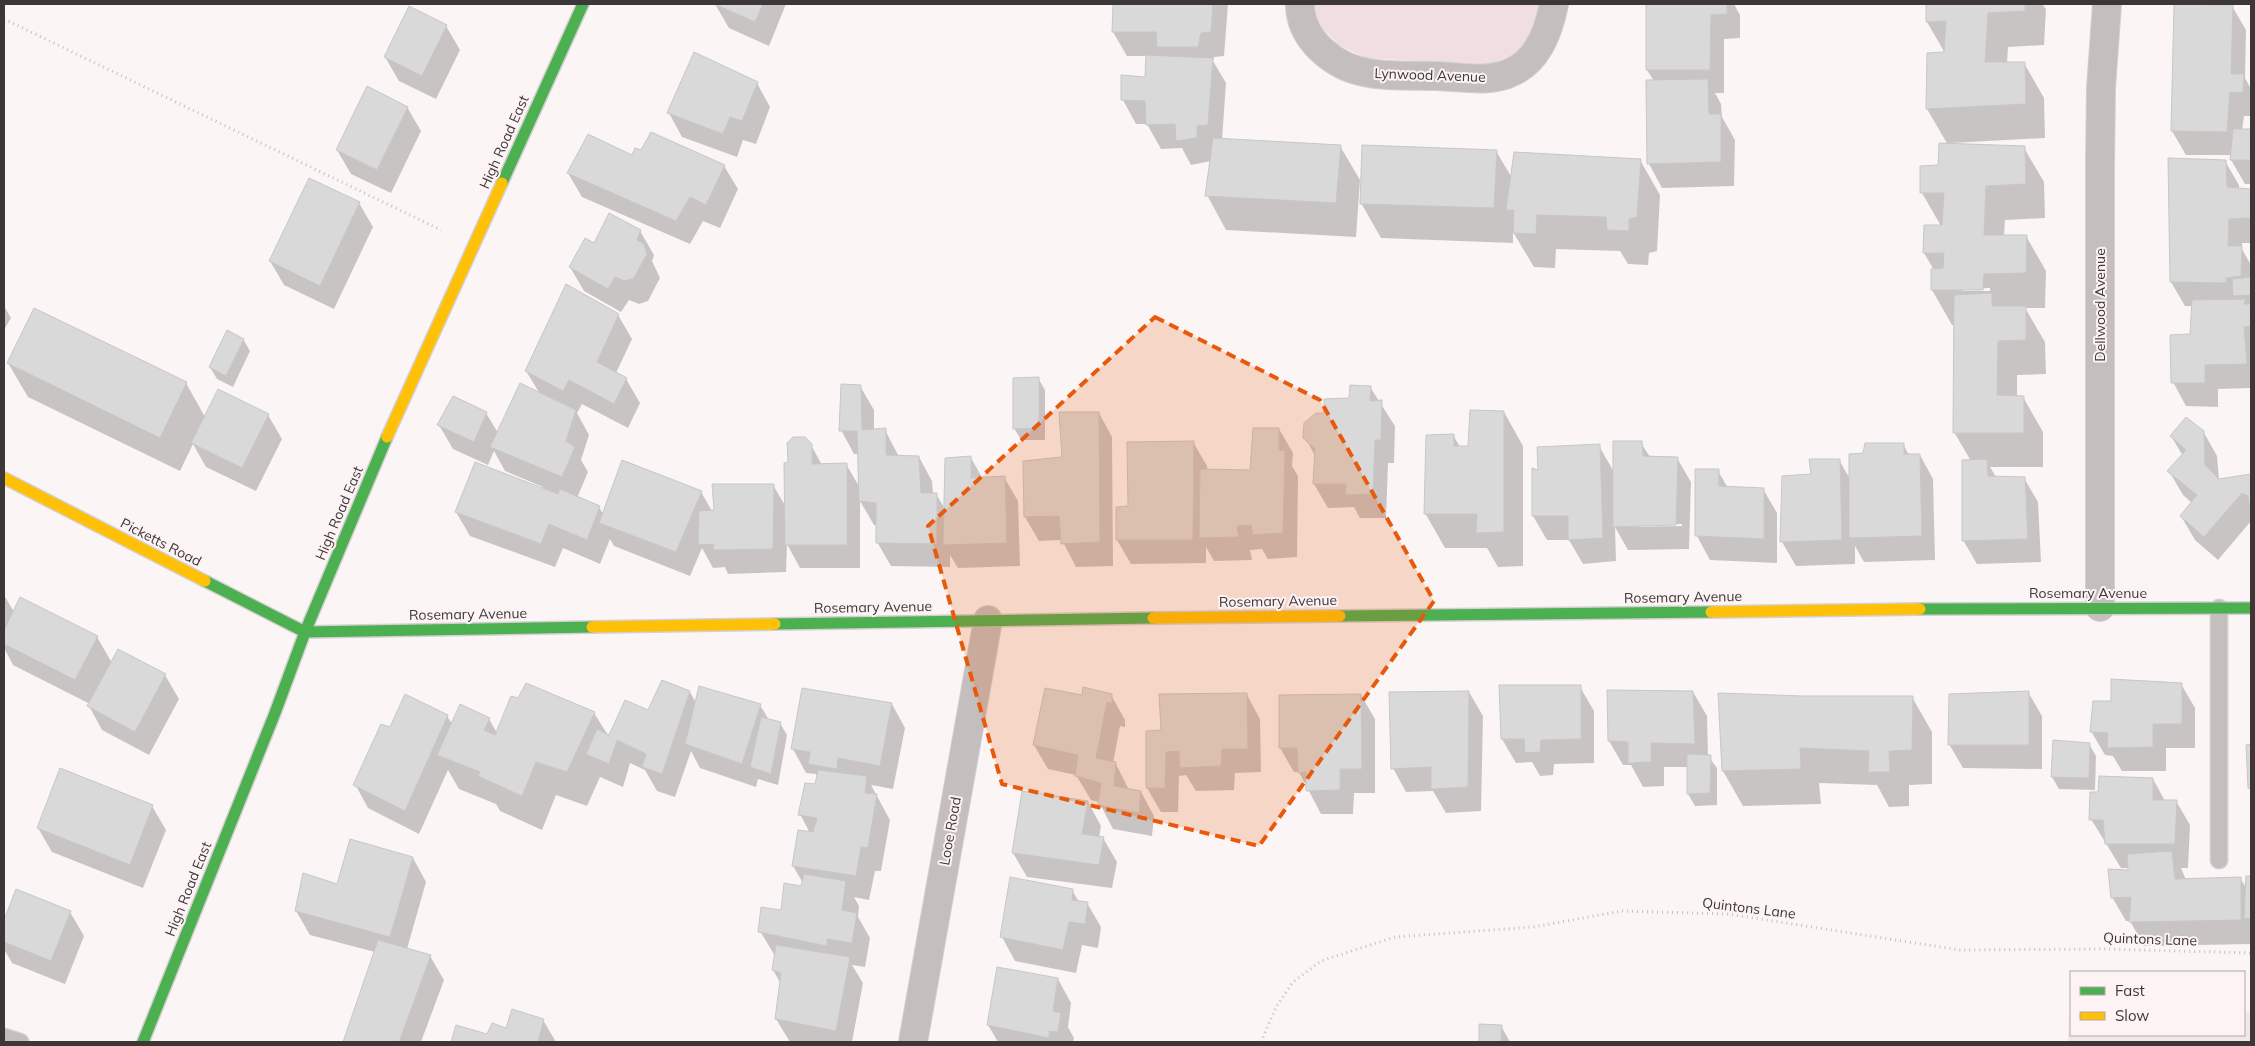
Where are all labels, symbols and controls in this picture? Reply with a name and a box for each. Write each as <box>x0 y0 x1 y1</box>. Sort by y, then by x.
street label: Lynwood Avenue <box>1374 64 1486 86</box>
street label: High Road East <box>475 92 533 192</box>
street label: Dellwood Avenue <box>2091 248 2109 362</box>
street label: High Road East <box>311 463 367 563</box>
street label: Picketts Road <box>117 514 205 570</box>
street label: Rosemary Avenue <box>2029 584 2147 602</box>
street label: Rosemary Avenue <box>1624 587 1742 607</box>
street label: Rosemary Avenue <box>1219 591 1337 611</box>
street label: Rosemary Avenue <box>814 597 932 617</box>
street label: Rosemary Avenue <box>409 604 527 624</box>
street label: Looe Road <box>935 795 965 867</box>
street label: High Road East <box>161 839 215 939</box>
street label: Quintons Lane <box>1701 893 1797 923</box>
street label: Quintons Lane <box>2103 928 2197 950</box>
legend <box>2070 971 2245 1036</box>
text: Fast <box>2115 981 2145 1000</box>
text: Slow <box>2115 1006 2149 1025</box>

